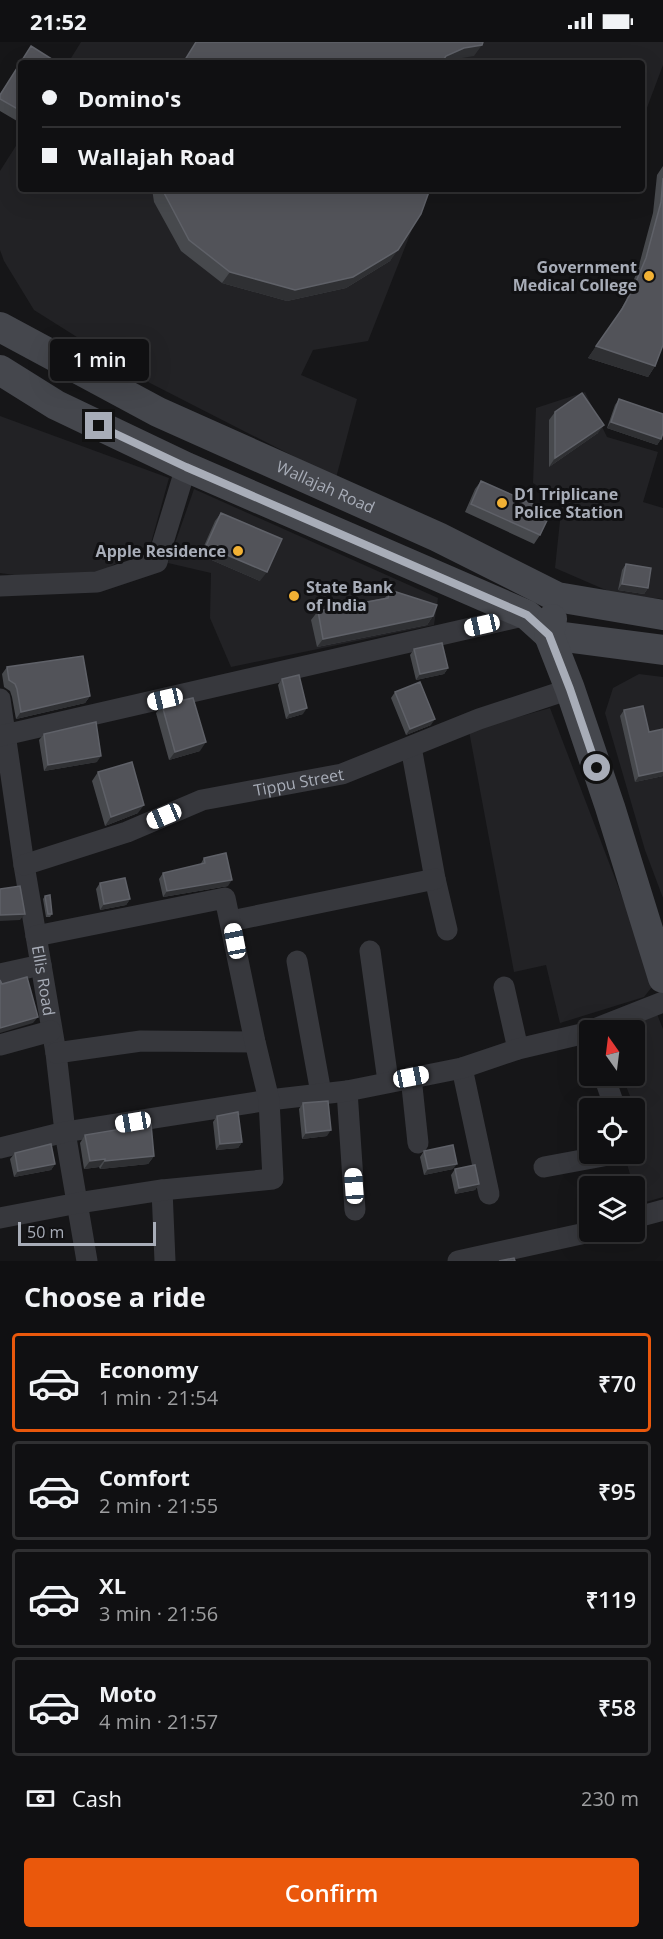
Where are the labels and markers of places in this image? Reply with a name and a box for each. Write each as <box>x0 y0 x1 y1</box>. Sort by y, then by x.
place label: Government Medical College <box>513 256 637 296</box>
marker: Government Medical College <box>642 269 656 283</box>
place label: D1 Triplicane Police Station <box>514 483 623 523</box>
marker: D1 Triplicane Police Station <box>495 496 509 510</box>
place label: Apple Residence <box>96 540 226 562</box>
marker: Apple Residence <box>231 544 245 558</box>
place label: State Bank of India <box>306 576 393 616</box>
marker: State Bank of India <box>287 589 301 603</box>

